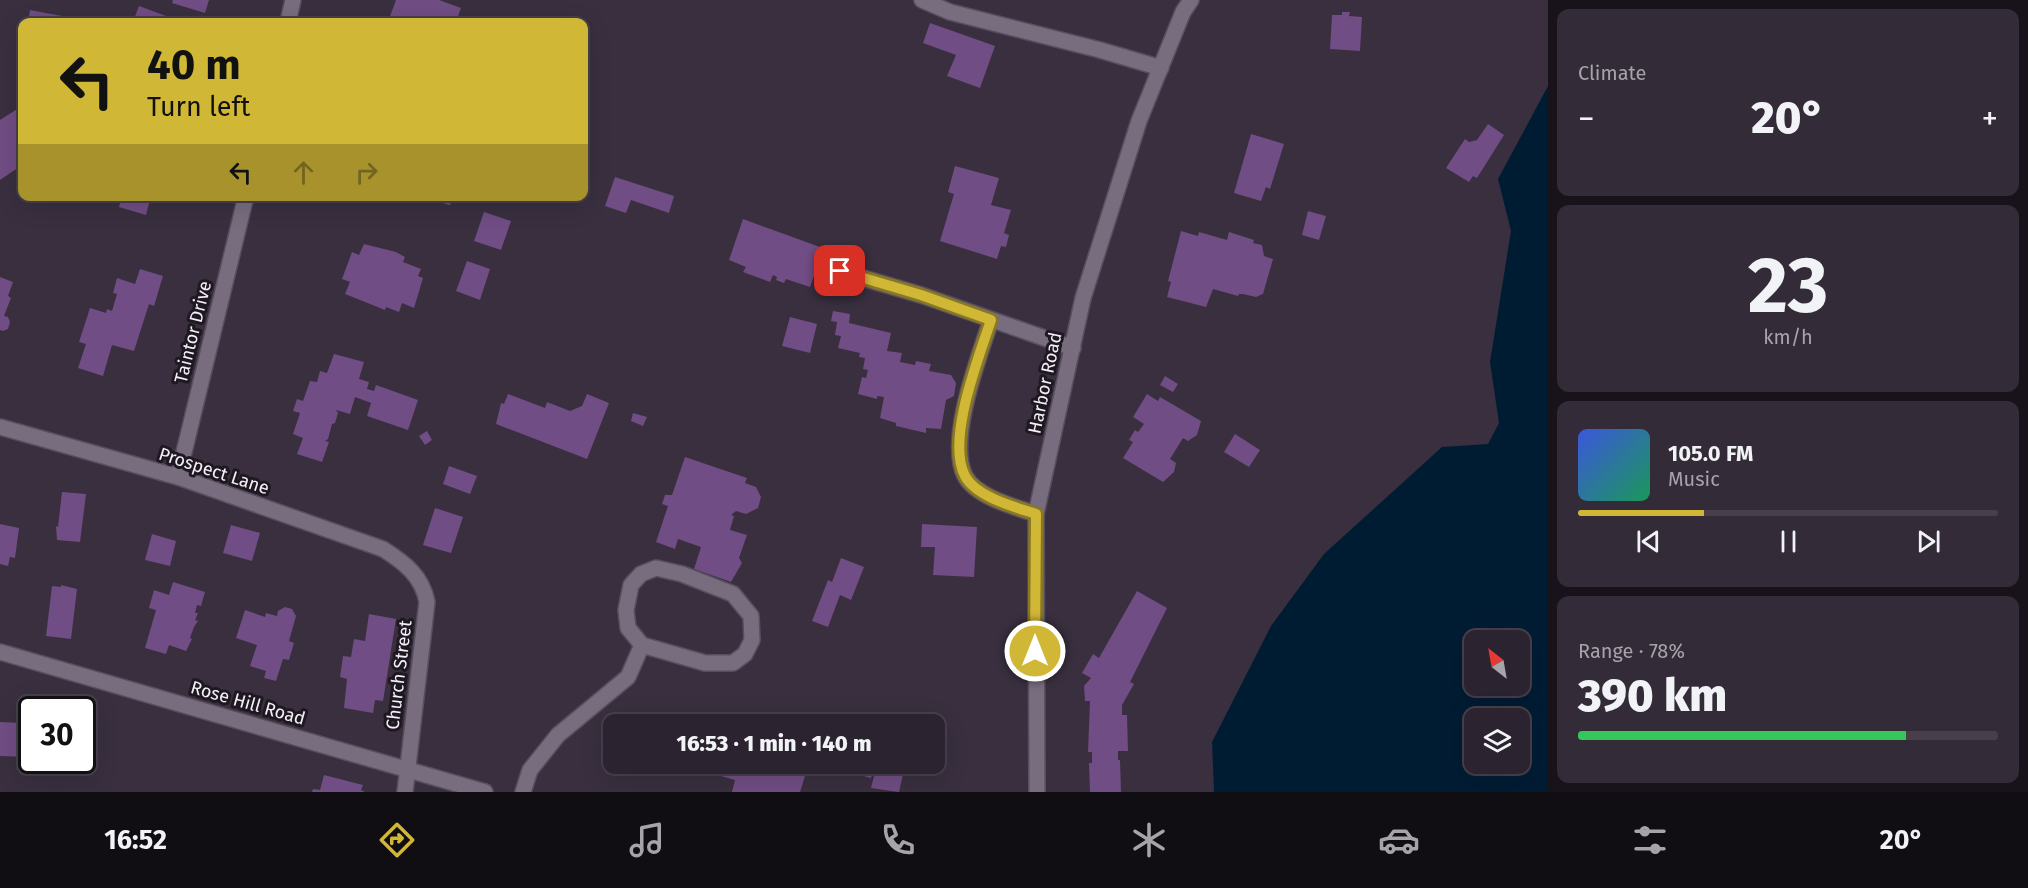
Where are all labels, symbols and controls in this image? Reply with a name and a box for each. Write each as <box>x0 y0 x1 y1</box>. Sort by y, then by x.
text: 40 m <box>147 40 241 90</box>
icon: left <box>48 42 126 120</box>
text: Climate <box>1578 61 1646 85</box>
text: Turn left <box>147 91 250 123</box>
text: 20° <box>1751 91 1825 145</box>
text: − <box>1578 99 1595 139</box>
text: + <box>1982 99 1998 139</box>
icon: left <box>224 156 257 189</box>
icon: ahead <box>287 156 320 189</box>
icon: right <box>350 156 383 189</box>
text: 23 <box>1748 239 1828 333</box>
pin <box>814 245 865 296</box>
icon: arrive <box>823 254 856 287</box>
street label: Taintor Drive <box>170 279 216 385</box>
text: km/h <box>1763 325 1813 349</box>
street label: Harbor Road <box>1023 330 1067 436</box>
text: 105.0 FM <box>1668 440 1753 467</box>
street label: Prospect Lane <box>156 443 272 499</box>
text: Music <box>1668 467 1720 491</box>
icon: previous <box>1632 525 1665 558</box>
icon: pause <box>1772 525 1805 558</box>
icon: next <box>1912 525 1945 558</box>
street label: Church Street <box>381 619 417 731</box>
position arrow <box>1003 619 1067 683</box>
north arrow <box>1464 630 1530 696</box>
map controls <box>1464 630 1530 774</box>
text: Range · 78% <box>1578 639 1685 663</box>
text: 390 km <box>1578 669 1727 723</box>
street label: Rose Hill Road <box>188 676 308 730</box>
speed limit sign: 30 <box>18 696 96 774</box>
button: layers <box>1464 708 1530 774</box>
text: 16:53 · 1 min · 140 m <box>677 730 871 757</box>
icon: directions <box>376 819 418 861</box>
icon: music <box>626 819 668 861</box>
icon: phone <box>877 819 919 861</box>
icon: climate <box>1128 819 1170 861</box>
icon: car <box>1378 819 1420 861</box>
icon: filters <box>1629 819 1671 861</box>
text: 16:52 <box>104 824 167 856</box>
text: 20° <box>1880 824 1924 856</box>

